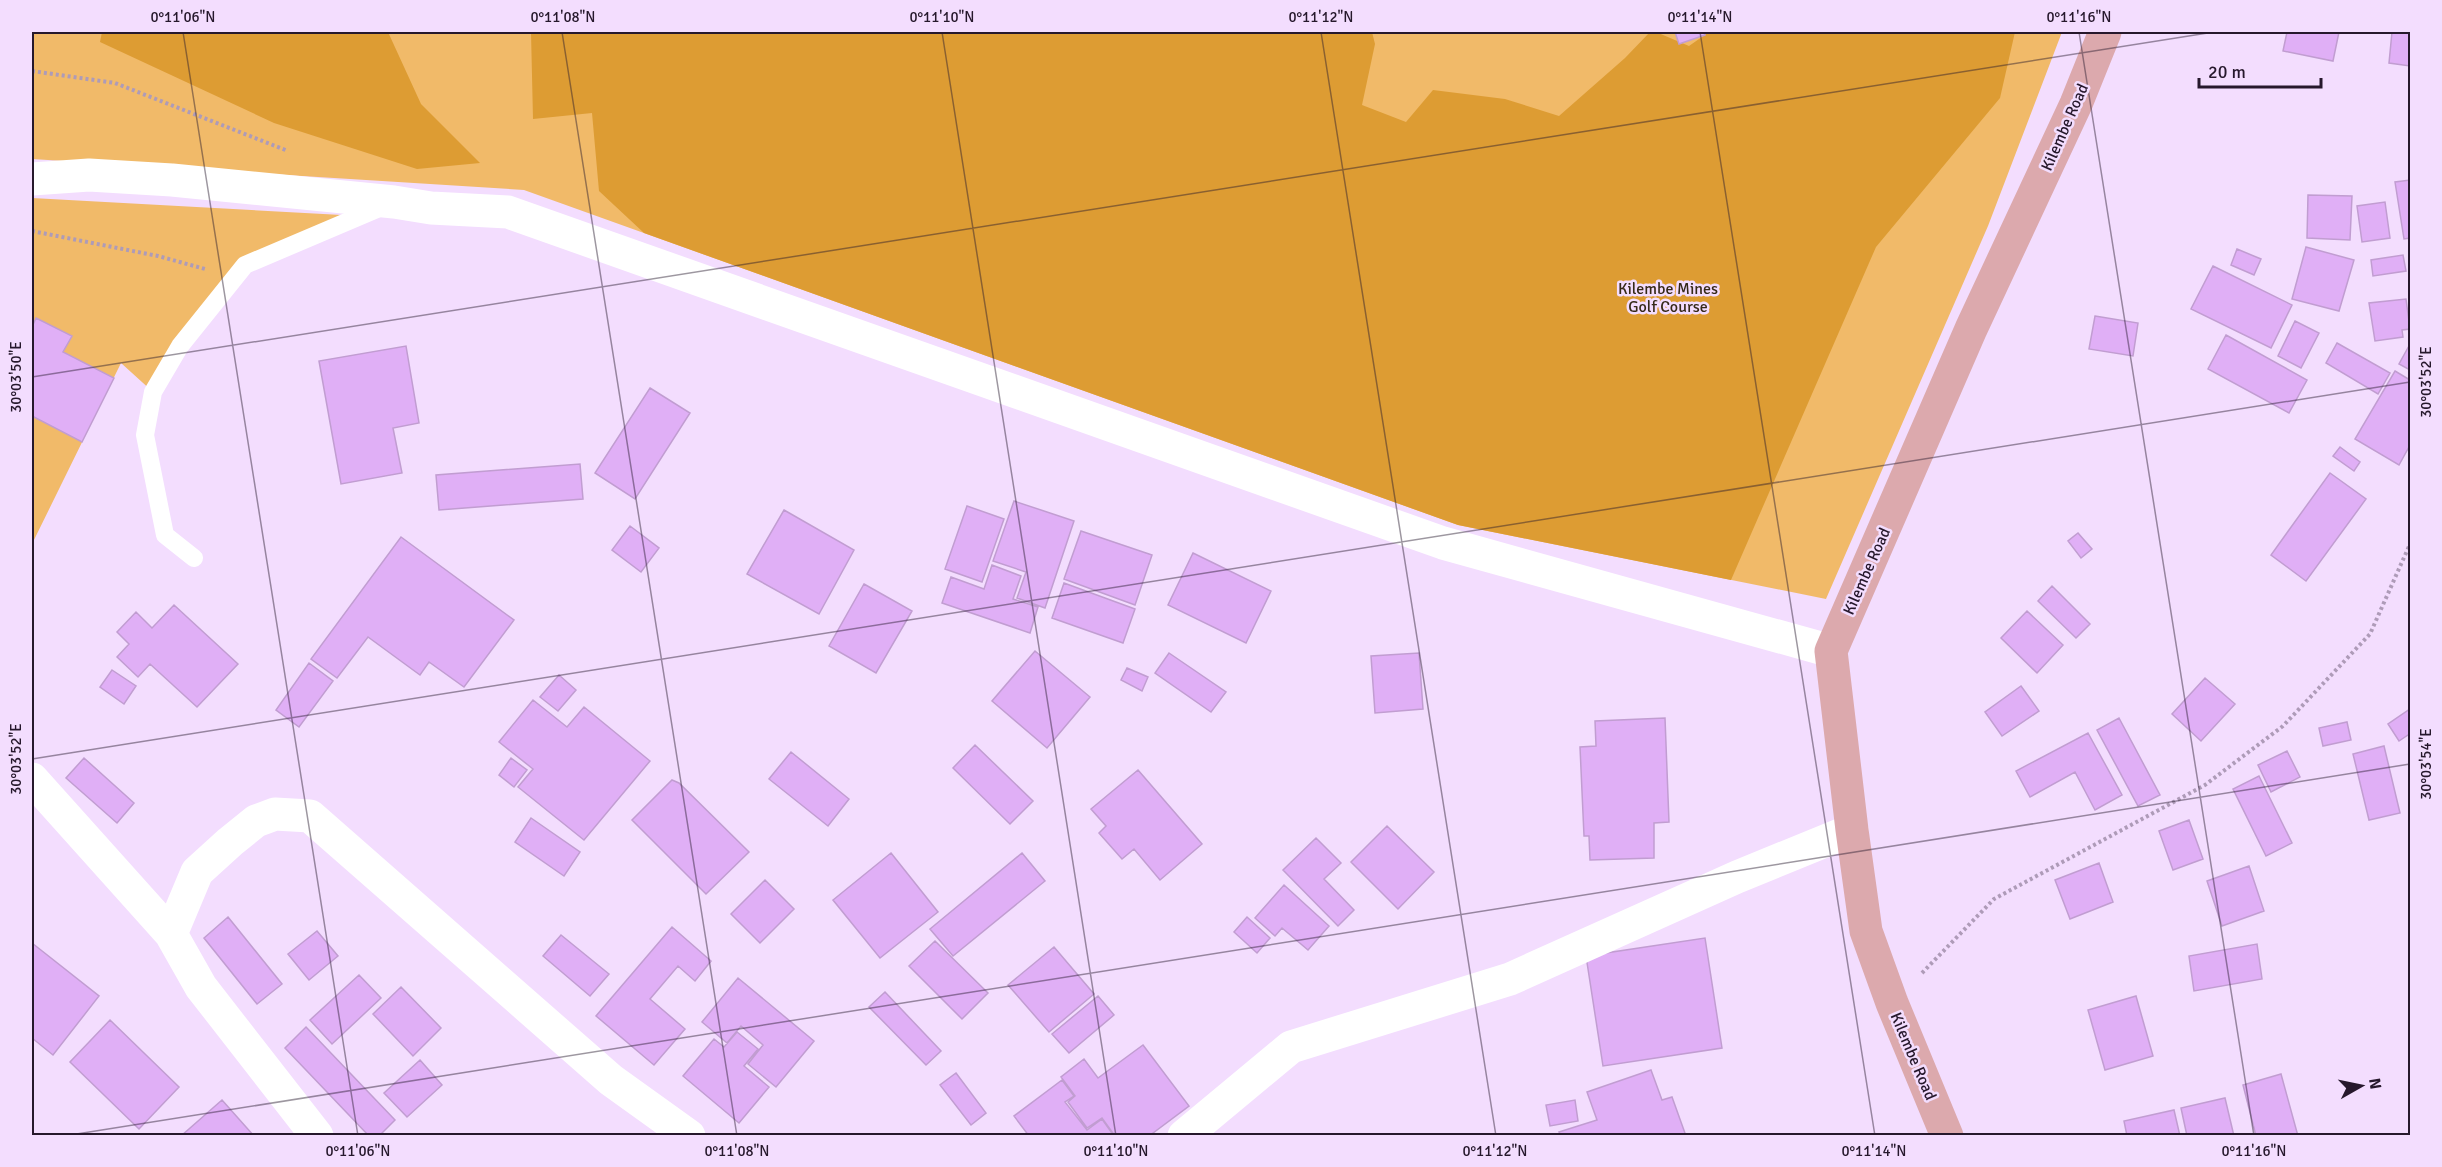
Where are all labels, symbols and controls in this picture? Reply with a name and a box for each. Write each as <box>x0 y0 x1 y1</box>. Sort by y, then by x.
text: 0°11'06"N <box>150 8 216 26</box>
text: 0°11'08"N <box>530 8 596 26</box>
text: 0°11'10"N <box>909 8 975 26</box>
text: 0°11'12"N <box>1288 8 1354 26</box>
text: 0°11'14"N <box>1667 8 1733 26</box>
text: 0°11'16"N <box>2046 8 2112 26</box>
scale bar <box>2199 51 2320 89</box>
text: 20 m <box>2208 61 2246 83</box>
street label: Kilembe Road <box>2037 81 2093 174</box>
park label: Kilembe Mines Golf Course <box>1618 279 1718 317</box>
text: 30°03'50"E <box>7 341 25 413</box>
text: 30°03'52"E <box>2417 346 2435 418</box>
street label: Kilembe Road <box>1839 525 1895 618</box>
text: 30°03'52"E <box>7 723 25 795</box>
text: 30°03'54"E <box>2417 728 2435 800</box>
street label: Kilembe Road <box>1886 1010 1941 1103</box>
north arrow <box>2331 1056 2391 1116</box>
text: N <box>2364 1077 2386 1091</box>
text: 0°11'06"N <box>325 1142 391 1160</box>
text: 0°11'08"N <box>704 1142 770 1160</box>
text: 0°11'10"N <box>1083 1142 1149 1160</box>
text: 0°11'12"N <box>1462 1142 1528 1160</box>
text: 0°11'14"N <box>1841 1142 1907 1160</box>
text: 0°11'16"N <box>2221 1142 2287 1160</box>

